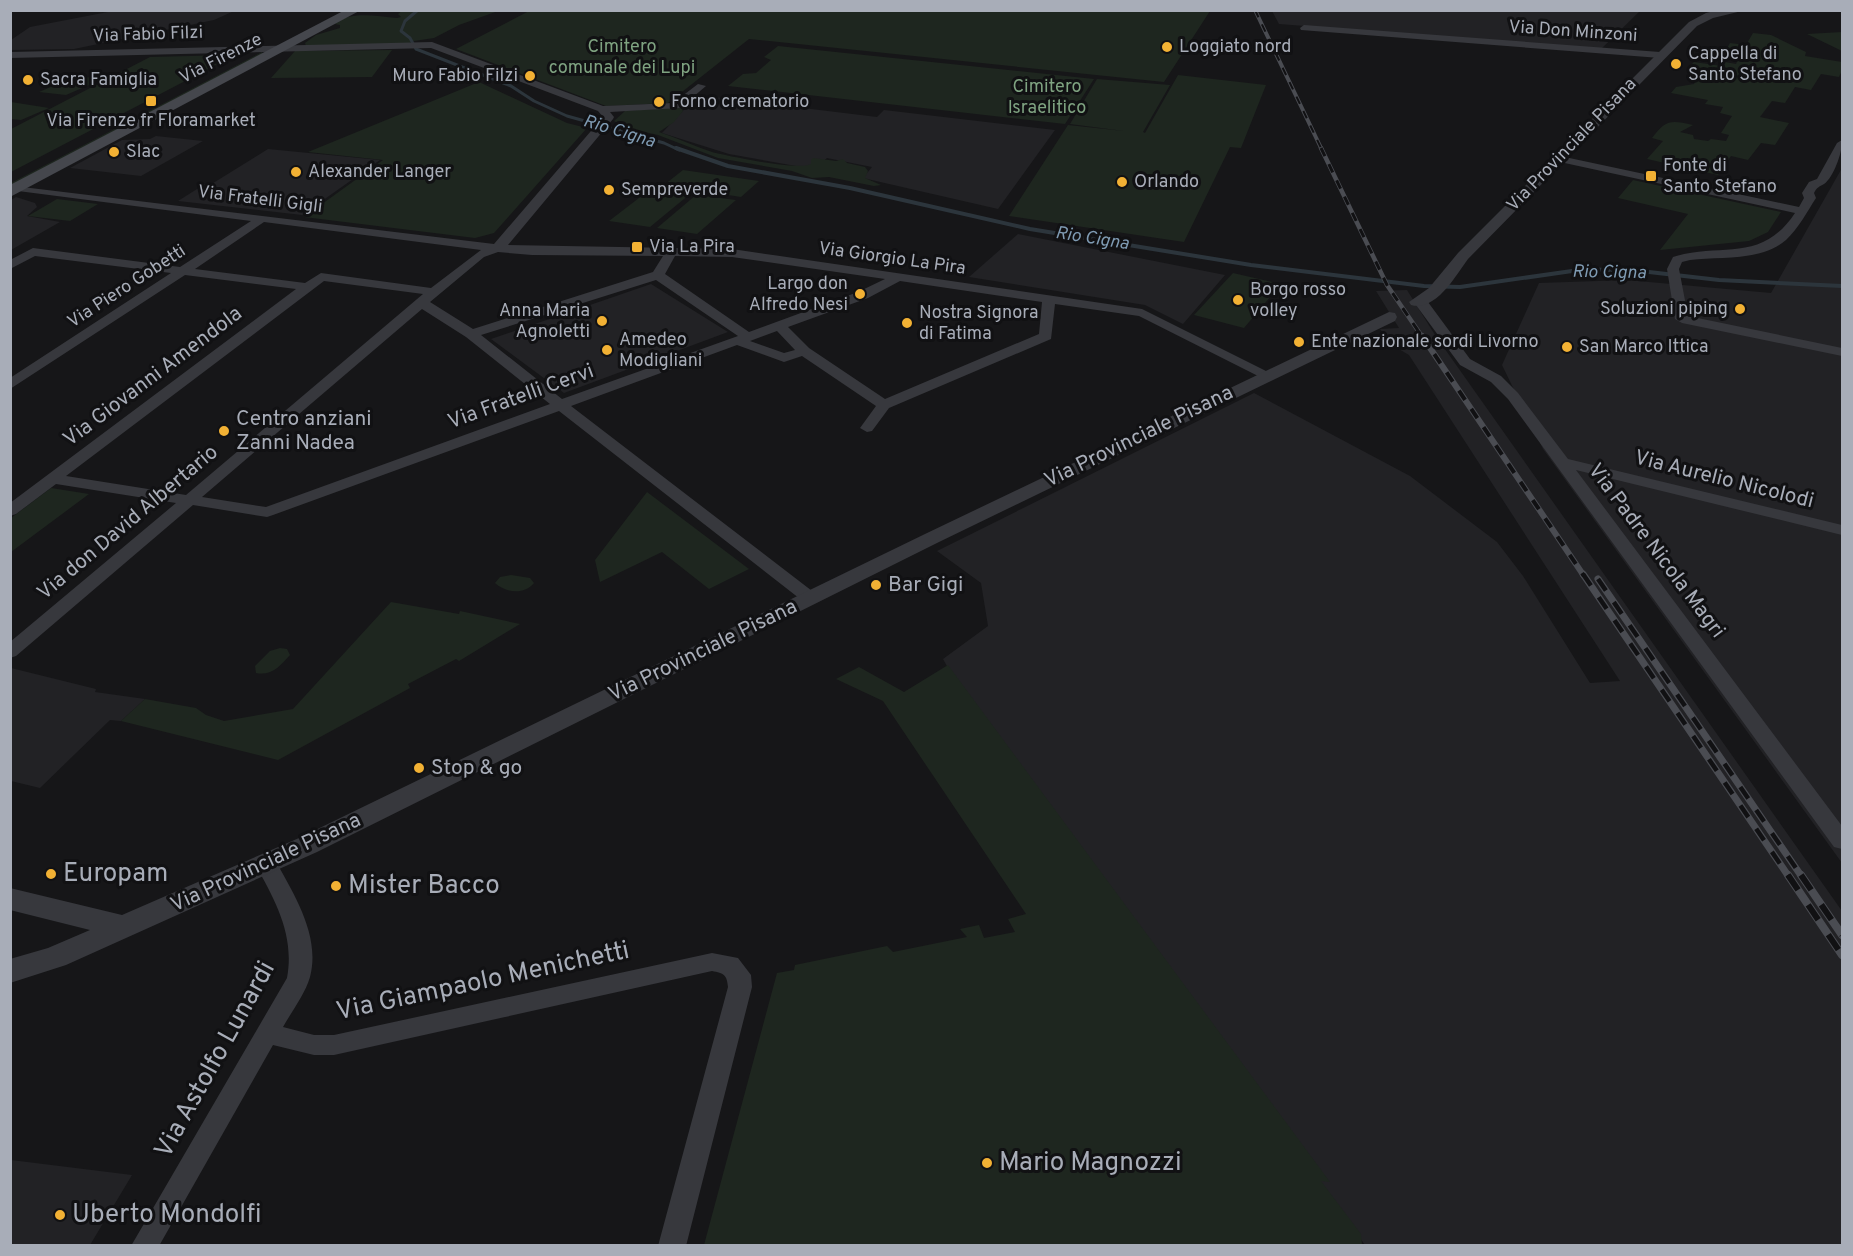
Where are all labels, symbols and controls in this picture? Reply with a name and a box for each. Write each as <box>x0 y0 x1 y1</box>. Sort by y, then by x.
street label: Via Don Minzoni <box>1508 16 1638 48</box>
street label: Via Fabio Filzi <box>93 22 203 48</box>
street label: Via Firenze <box>176 28 266 90</box>
park label: Cimitero comunale dei Lupi <box>549 36 695 80</box>
place label: Loggiato nord <box>1179 36 1291 59</box>
marker: Loggiato nord <box>1160 40 1174 54</box>
place label: Cappella di Santo Stefano <box>1688 43 1802 87</box>
marker: Cappella di Santo Stefano <box>1669 57 1683 71</box>
place label: Muro Fabio Filzi <box>392 65 518 88</box>
place label: Sacra Famiglia <box>40 69 157 92</box>
marker: Muro Fabio Filzi <box>523 69 537 83</box>
marker: Sacra Famiglia <box>21 73 35 87</box>
street label: Via Provinciale Pisana <box>1502 73 1642 217</box>
park label: Cimitero Israelitico <box>1008 76 1086 120</box>
place label: Forno crematorio <box>671 91 809 114</box>
marker: Via Firenze fr Floramarket <box>144 94 158 108</box>
marker: Forno crematorio <box>652 95 666 109</box>
place label: Via Firenze fr Floramarket <box>46 110 256 133</box>
water label: Rio Cigna <box>580 110 658 154</box>
place label: Slac <box>126 141 160 164</box>
marker: Slac <box>107 145 121 159</box>
place label: Fonte di Santo Stefano <box>1663 155 1777 199</box>
place label: Alexander Langer <box>308 161 451 184</box>
marker: Alexander Langer <box>289 165 303 179</box>
marker: Fonte di Santo Stefano <box>1644 169 1658 183</box>
place label: Orlando <box>1134 171 1199 194</box>
marker: Orlando <box>1115 175 1129 189</box>
place label: Sempreverde <box>621 179 728 202</box>
street label: Via Fratelli Gigli <box>196 181 324 219</box>
marker: Sempreverde <box>602 183 616 197</box>
water label: Rio Cigna <box>1054 222 1131 256</box>
place label: Via La Pira <box>649 236 735 259</box>
street label: Via Giorgio La Pira <box>817 237 967 281</box>
street label: Via Piero Gobetti <box>63 240 191 334</box>
marker: Via La Pira <box>630 240 644 254</box>
water label: Rio Cigna <box>1572 261 1647 285</box>
place label: Largo don Alfredo Nesi <box>749 273 848 317</box>
place label: Borgo rosso volley <box>1250 279 1346 323</box>
marker: Largo don Alfredo Nesi <box>853 287 867 301</box>
marker: Borgo rosso volley <box>1231 293 1245 307</box>
place label: Soluzioni piping <box>1600 298 1728 321</box>
place label: Anna Maria Agnoletti <box>499 300 590 344</box>
street label: Via Giovanni Amendola <box>58 301 248 453</box>
place label: Nostra Signora di Fatima <box>919 302 1038 346</box>
marker: Soluzioni piping <box>1733 302 1747 316</box>
marker: Anna Maria Agnoletti <box>595 314 609 328</box>
marker: Nostra Signora di Fatima <box>900 316 914 330</box>
place label: Amedeo Modigliani <box>619 329 702 373</box>
place label: Ente nazionale sordi Livorno <box>1311 331 1539 354</box>
marker: Ente nazionale sordi Livorno <box>1292 335 1306 349</box>
place label: San Marco Ittica <box>1579 336 1708 359</box>
marker: San Marco Ittica <box>1560 340 1574 354</box>
marker: Amedeo Modigliani <box>600 343 614 357</box>
street label: Via Fratelli Cervi <box>444 358 598 436</box>
street label: Via Provinciale Pisana <box>1040 380 1238 494</box>
place label: Centro anziani Zanni Nadea <box>236 406 372 457</box>
marker: Centro anziani Zanni Nadea <box>217 424 231 438</box>
street label: Via don David Albertario <box>32 439 224 607</box>
street label: Via Aurelio Nicolodi <box>1631 445 1817 515</box>
street label: Via Padre Nicola Magri <box>1581 458 1731 644</box>
place label: Bar Gigi <box>888 572 963 599</box>
marker: Bar Gigi <box>869 578 883 592</box>
street label: Via Provinciale Pisana <box>604 594 802 708</box>
place label: Stop & go <box>431 755 522 782</box>
marker: Stop & go <box>412 761 426 775</box>
street label: Via Provinciale Pisana <box>167 807 365 919</box>
place label: Europam <box>63 858 168 891</box>
marker: Europam <box>44 867 58 881</box>
place label: Mister Bacco <box>348 870 500 903</box>
marker: Mister Bacco <box>329 879 343 893</box>
street label: Via Giampaolo Menichetti <box>333 935 633 1029</box>
street label: Via Astolfo Lunardi <box>148 956 284 1164</box>
place label: Mario Magnozzi <box>999 1147 1182 1180</box>
marker: Mario Magnozzi <box>980 1156 994 1170</box>
place label: Uberto Mondolfi <box>72 1199 261 1232</box>
marker: Uberto Mondolfi <box>53 1208 67 1222</box>

